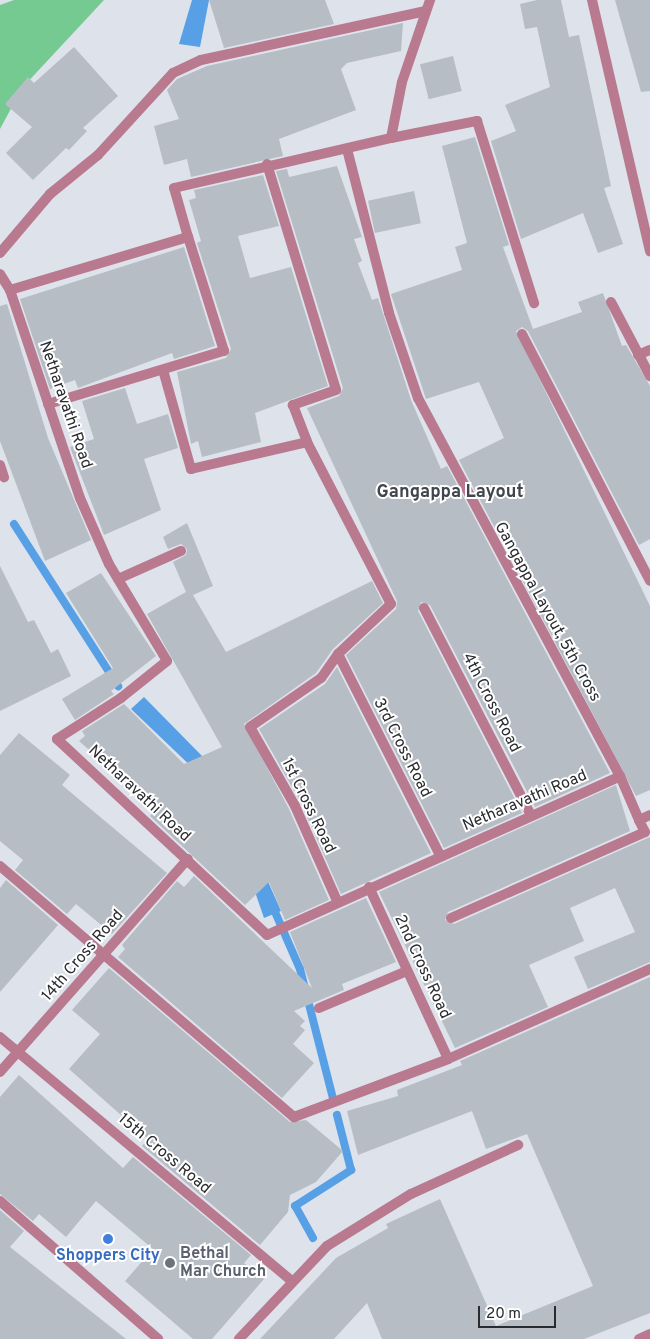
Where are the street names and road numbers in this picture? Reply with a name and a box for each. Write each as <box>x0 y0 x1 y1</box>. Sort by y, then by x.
street label: Netharavathi Road <box>34 339 96 471</box>
street label: Gangappa Layout, 5th Cross <box>490 519 604 705</box>
street label: 4th Cross Road <box>458 650 524 756</box>
street label: 3rd Cross Road <box>369 695 435 801</box>
street label: Netharavathi Road <box>84 742 194 846</box>
street label: 1st Cross Road <box>277 755 339 857</box>
street label: Netharavathi Road <box>460 766 590 836</box>
street label: 14th Cross Road <box>38 906 128 1006</box>
street label: 2nd Cross Road <box>390 912 454 1022</box>
street label: 15th Cross Road <box>114 1110 214 1198</box>

